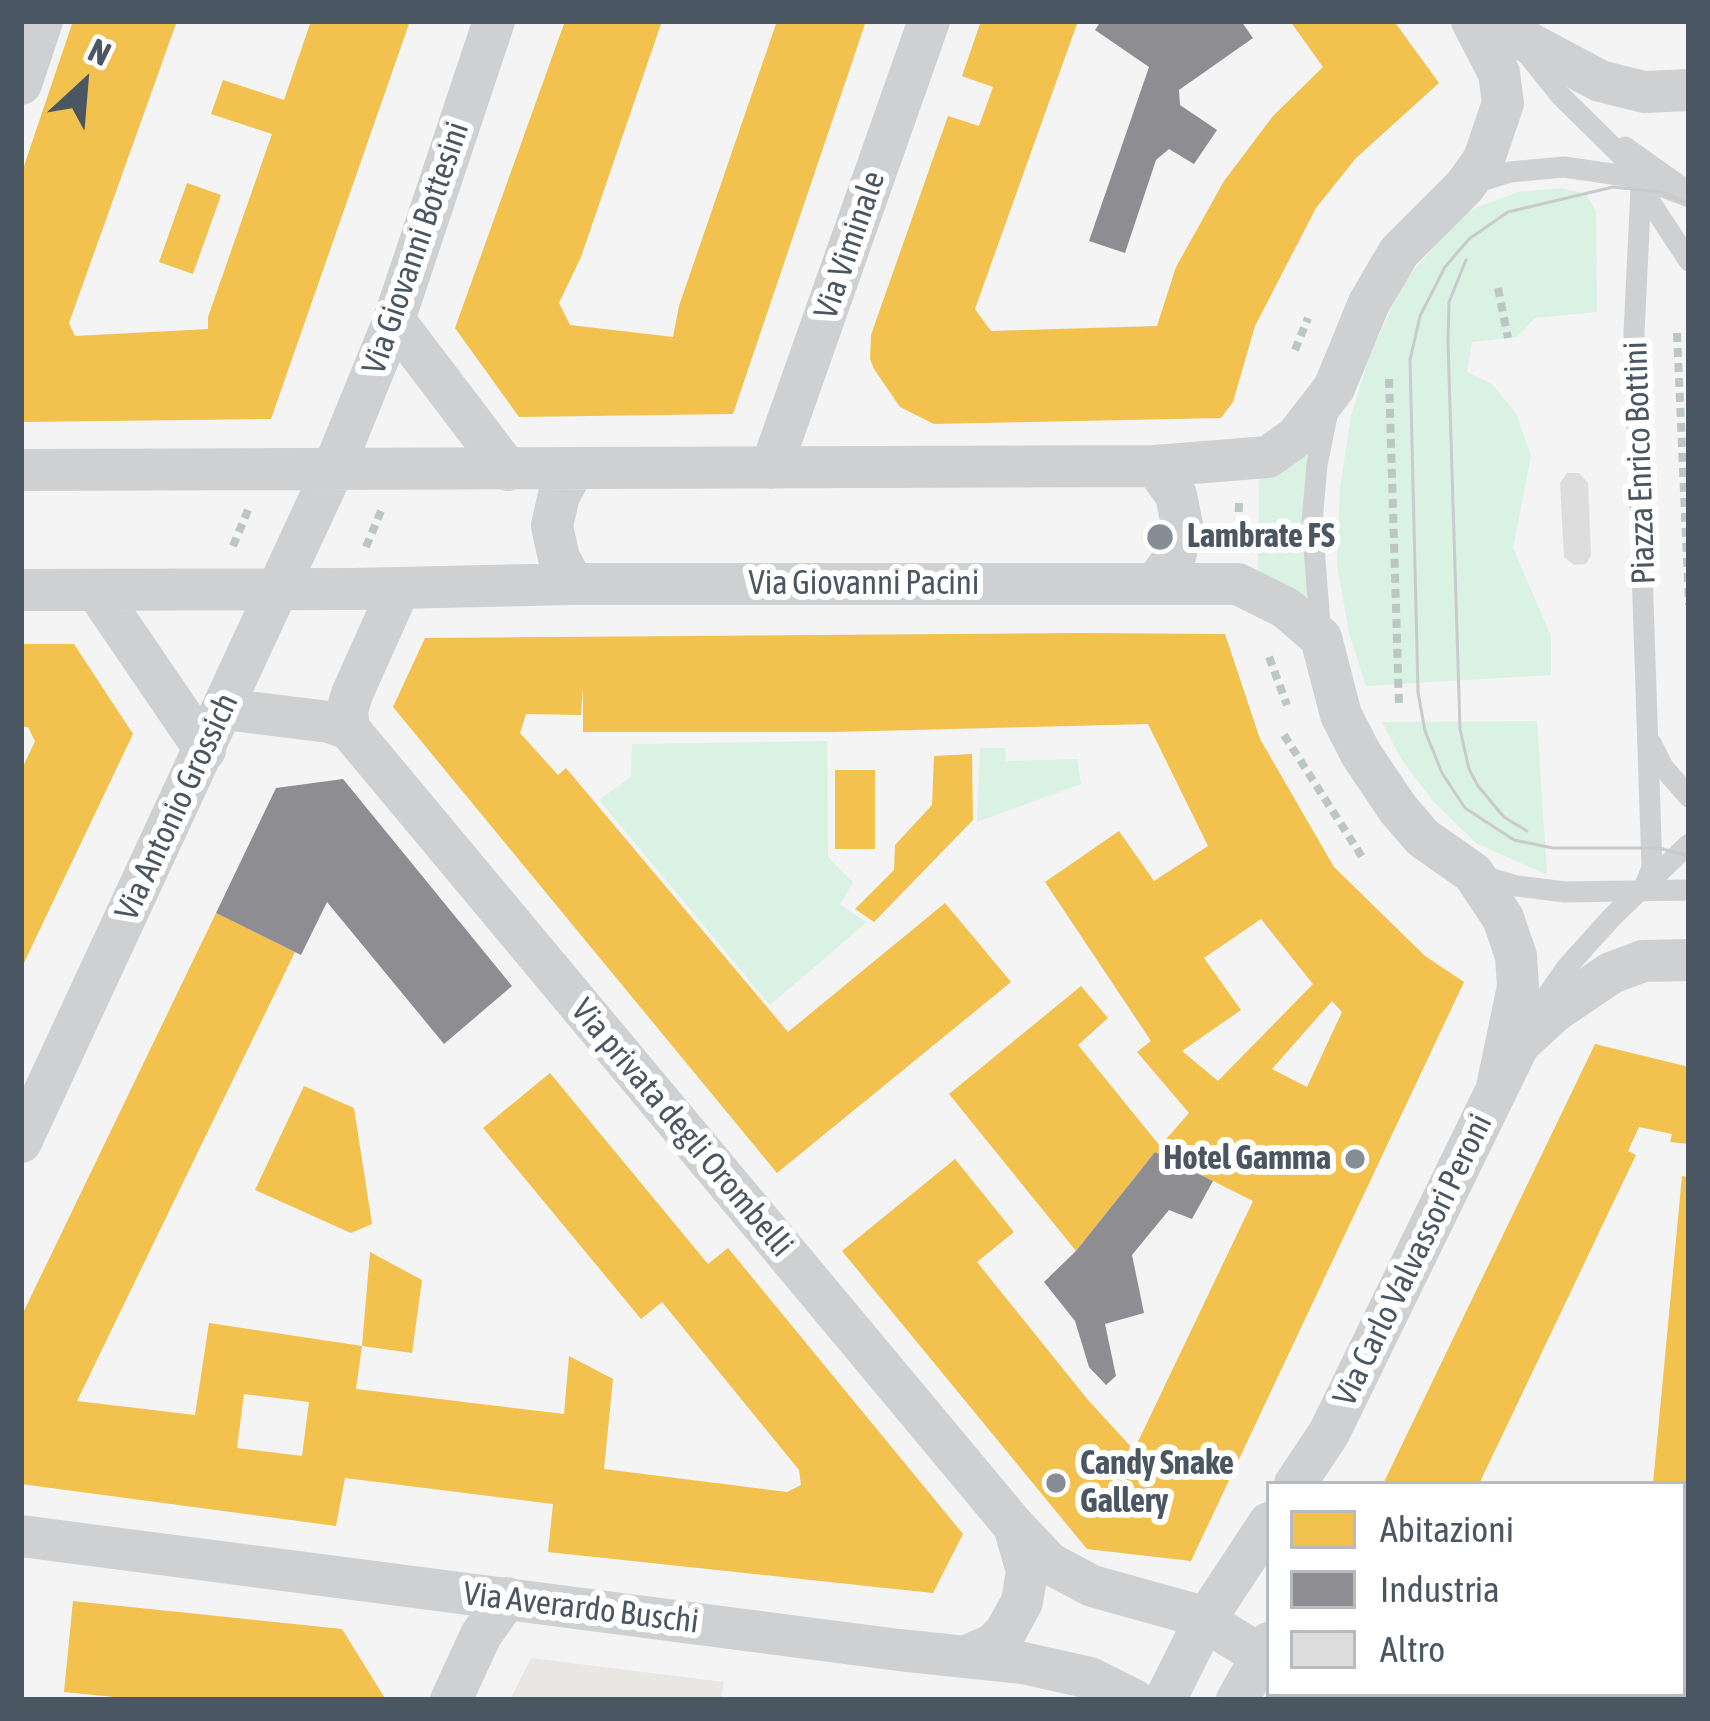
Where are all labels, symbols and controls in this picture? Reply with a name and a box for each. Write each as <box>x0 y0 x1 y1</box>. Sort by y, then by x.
north arrow <box>24 24 144 144</box>
text: N <box>83 30 117 73</box>
street label: Via Giovanni Bottesini <box>354 117 478 379</box>
street label: Via Viminale <box>806 166 894 324</box>
street label: Piazza Enrico Bottini <box>1616 341 1664 585</box>
place label: Lambrate FS <box>1187 517 1335 557</box>
marker: Lambrate FS <box>1144 521 1176 553</box>
street label: Via Giovanni Pacini <box>749 564 979 604</box>
street label: Via Antonio Grossich <box>107 687 247 927</box>
street label: Via privata degli Orombelli <box>563 991 801 1265</box>
street label: Via Carlo Valvassori Peroni <box>1325 1108 1501 1412</box>
place label: Hotel Gamma <box>1163 1139 1331 1179</box>
marker: Hotel Gamma <box>1342 1146 1368 1172</box>
place label: Candy Snake Gallery <box>1080 1444 1234 1522</box>
marker: Candy Snake Gallery <box>1043 1470 1069 1496</box>
legend <box>1266 1481 1686 1697</box>
text: Abitazioni <box>1380 1508 1514 1550</box>
text: Industria <box>1380 1568 1500 1610</box>
street label: Via Averardo Buschi <box>461 1574 701 1642</box>
text: Altro <box>1380 1628 1445 1670</box>

